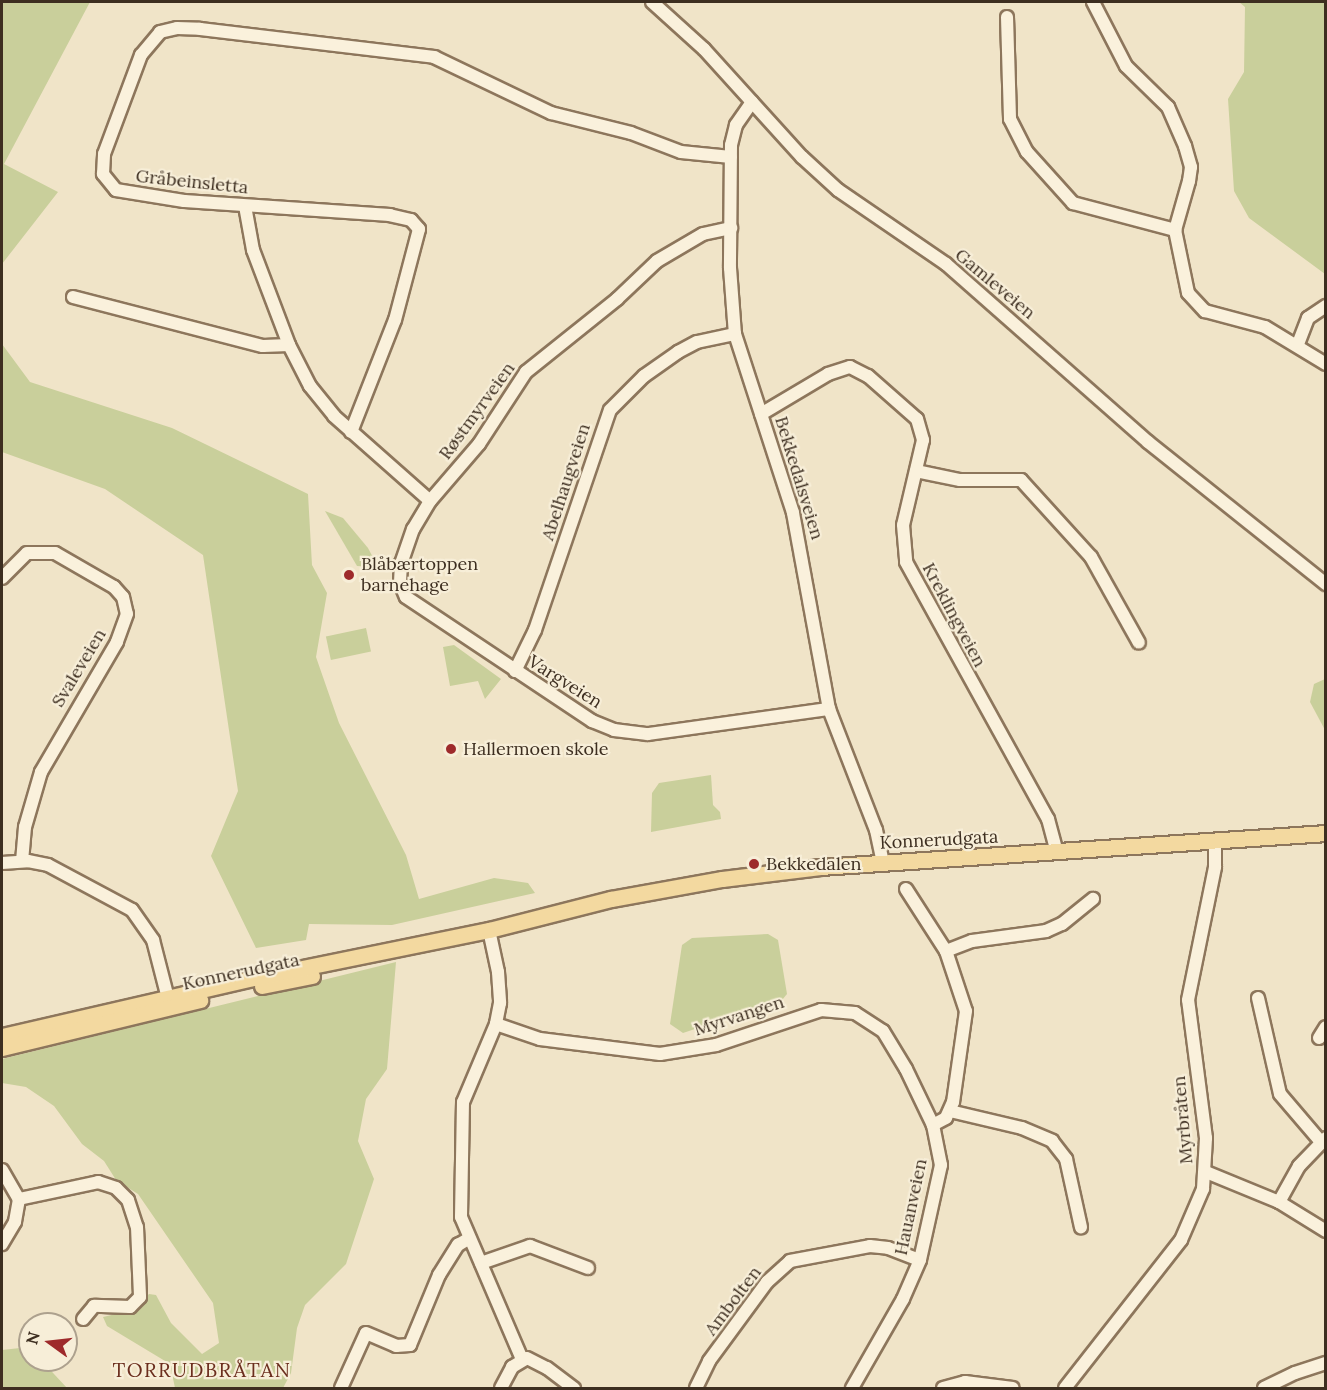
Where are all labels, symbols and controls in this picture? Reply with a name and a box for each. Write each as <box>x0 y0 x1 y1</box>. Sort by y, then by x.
street label: Gråbeinsletta <box>135 165 249 199</box>
street label: Gamleveien <box>950 244 1040 324</box>
street label: Røstmyrveien <box>434 358 520 464</box>
street label: Bekkedalsveien <box>770 414 828 542</box>
street label: Abelhaugveien <box>537 421 595 543</box>
place label: Blåbærtoppen barnehage <box>361 554 478 596</box>
street label: Kreklingveien <box>917 559 991 671</box>
marker: Blåbærtoppen barnehage <box>342 568 356 582</box>
street label: Svaleveien <box>47 625 111 711</box>
street label: Vargveien <box>524 651 606 713</box>
place label: Hallermoen skole <box>463 738 609 760</box>
marker: Hallermoen skole <box>444 742 458 756</box>
street label: Konnerudgata <box>879 826 999 854</box>
place label: Bekkedalen <box>766 853 861 875</box>
marker: Bekkedalen <box>747 857 761 871</box>
street label: Konnerudgata <box>181 949 301 995</box>
street label: Myrvangen <box>691 991 787 1041</box>
street label: Myrbråten <box>1168 1075 1198 1165</box>
street label: Hauanveien <box>890 1157 932 1257</box>
street label: Ambolten <box>700 1262 766 1340</box>
north arrow <box>18 1312 78 1372</box>
text: N <box>21 1329 44 1346</box>
district label: TORRUDBRÅTAN <box>112 1357 292 1381</box>

